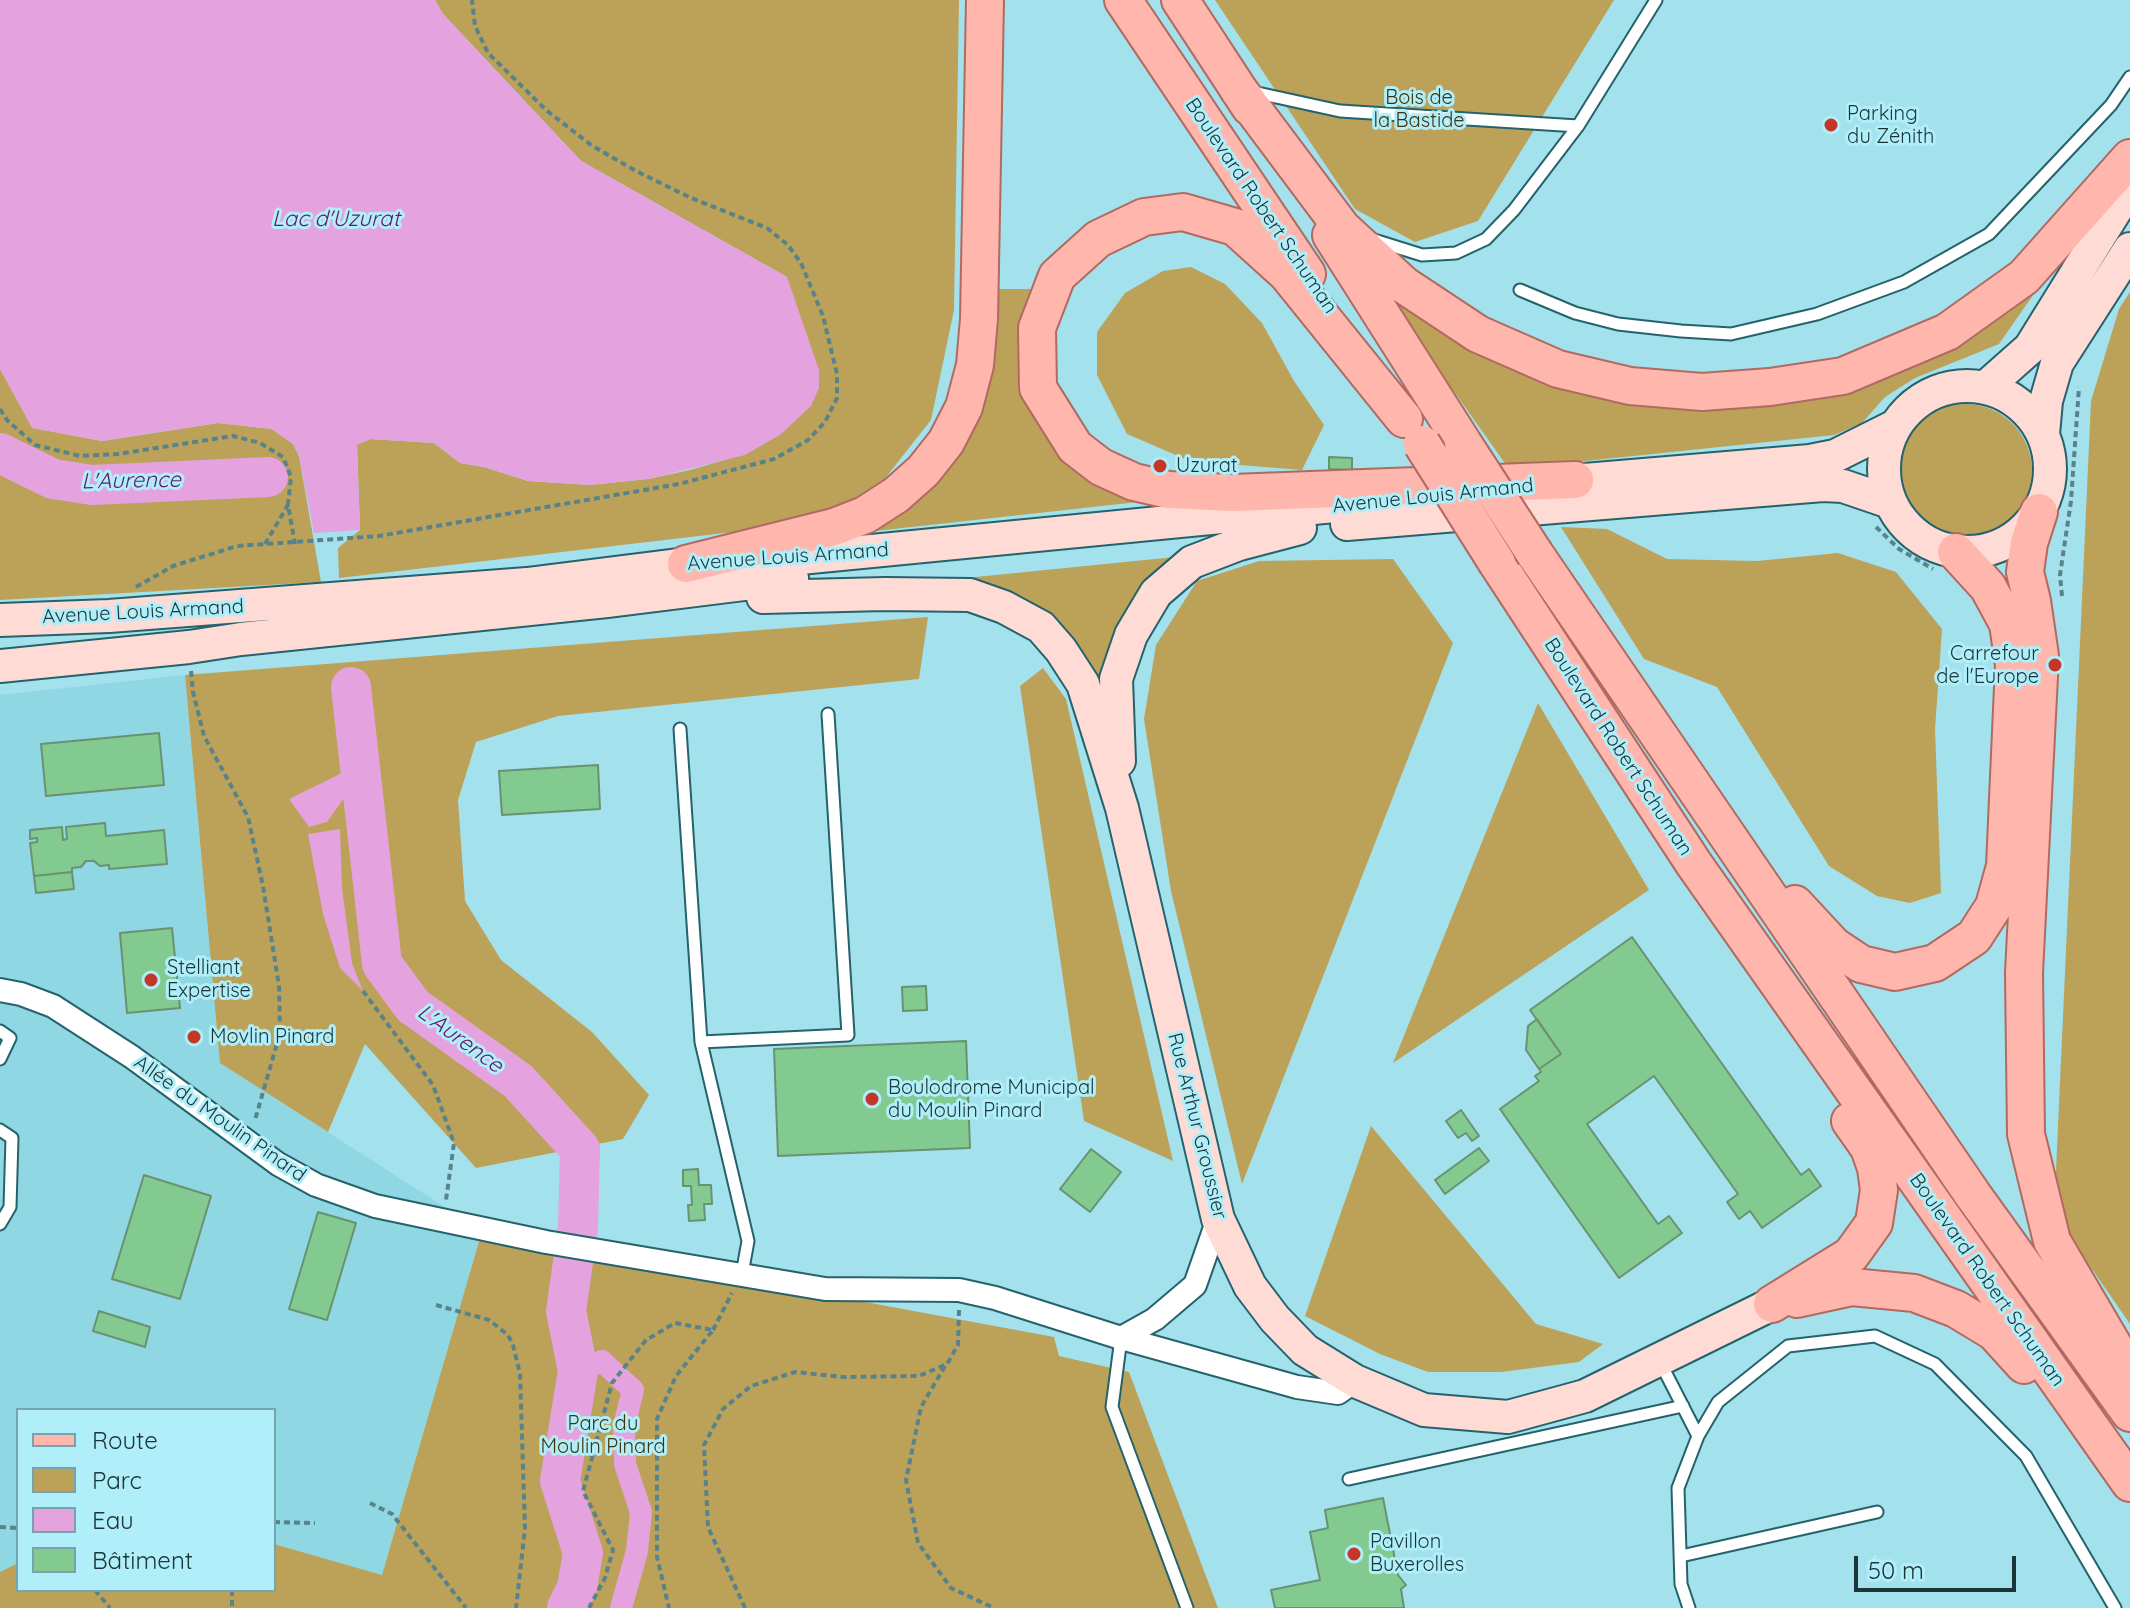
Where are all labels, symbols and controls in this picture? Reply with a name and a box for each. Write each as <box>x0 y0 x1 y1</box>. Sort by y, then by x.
park label: Bois de la Bastide <box>1373 86 1465 133</box>
street label: Boulevard Robert Schuman <box>1180 94 1342 318</box>
place label: Parking du Zénith <box>1847 102 1934 149</box>
marker: Parking du Zénith <box>1822 116 1840 134</box>
water label: Lac d'Uzurat <box>272 206 400 232</box>
place label: Uzurat <box>1176 454 1238 478</box>
marker: Uzurat <box>1151 457 1169 475</box>
water label: L'Aurence <box>81 467 181 495</box>
street label: Avenue Louis Armand <box>1331 474 1535 518</box>
street label: Avenue Louis Armand <box>687 538 889 576</box>
street label: Avenue Louis Armand <box>42 595 244 629</box>
street label: Boulevard Robert Schuman <box>1539 634 1697 860</box>
place label: Carrefour de l'Europe <box>1936 642 2039 689</box>
marker: Carrefour de l'Europe <box>2046 656 2064 674</box>
place label: Stelliant Expertise <box>167 956 251 1003</box>
marker: Stelliant Expertise <box>142 971 160 989</box>
water label: L'Aurence <box>412 999 508 1079</box>
place label: Movlin Pinard <box>210 1025 334 1049</box>
marker: Movlin Pinard <box>185 1028 203 1046</box>
street label: Rue Arthur Groussier <box>1162 1030 1232 1222</box>
street label: Allée du Moulin Pinard <box>129 1051 311 1187</box>
place label: Boulodrome Municipal du Moulin Pinard <box>888 1076 1095 1123</box>
marker: Boulodrome Municipal du Moulin Pinard <box>863 1090 881 1108</box>
street label: Boulevard Robert Schuman <box>1904 1169 2070 1391</box>
legend <box>16 1408 276 1592</box>
park label: Parc du Moulin Pinard <box>540 1412 666 1459</box>
text: Route <box>92 1425 158 1455</box>
text: Parc <box>92 1465 142 1495</box>
text: Eau <box>92 1505 134 1535</box>
place label: Pavillon Buxerolles <box>1370 1530 1464 1577</box>
scale bar <box>1858 1540 2020 1590</box>
text: Bâtiment <box>92 1545 193 1575</box>
marker: Pavillon Buxerolles <box>1345 1545 1363 1563</box>
text: 50 m <box>1868 1555 1924 1585</box>

